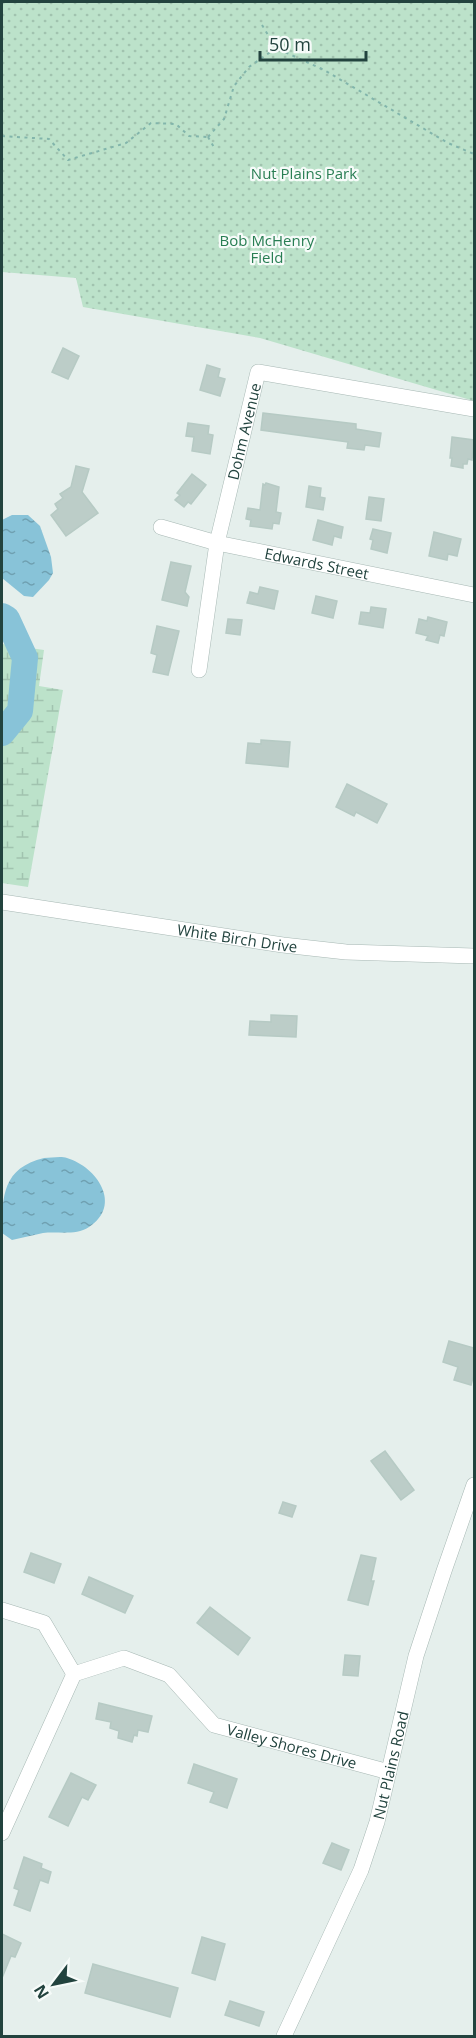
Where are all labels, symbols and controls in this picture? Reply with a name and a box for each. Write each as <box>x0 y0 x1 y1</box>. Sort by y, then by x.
scale bar <box>260 24 366 62</box>
text: 50 m <box>269 32 311 56</box>
park label: Nut Plains Park <box>251 163 357 183</box>
park label: Bob McHenry Field <box>220 230 315 267</box>
street label: Dohm Avenue <box>222 381 265 482</box>
street label: Edwards Street <box>263 543 371 583</box>
street label: White Birch Drive <box>176 919 298 957</box>
street label: Nut Plains Road <box>368 1709 413 1821</box>
street label: Valley Shores Drive <box>225 1719 359 1773</box>
north arrow <box>24 1954 84 2014</box>
text: N <box>29 1981 54 2003</box>

